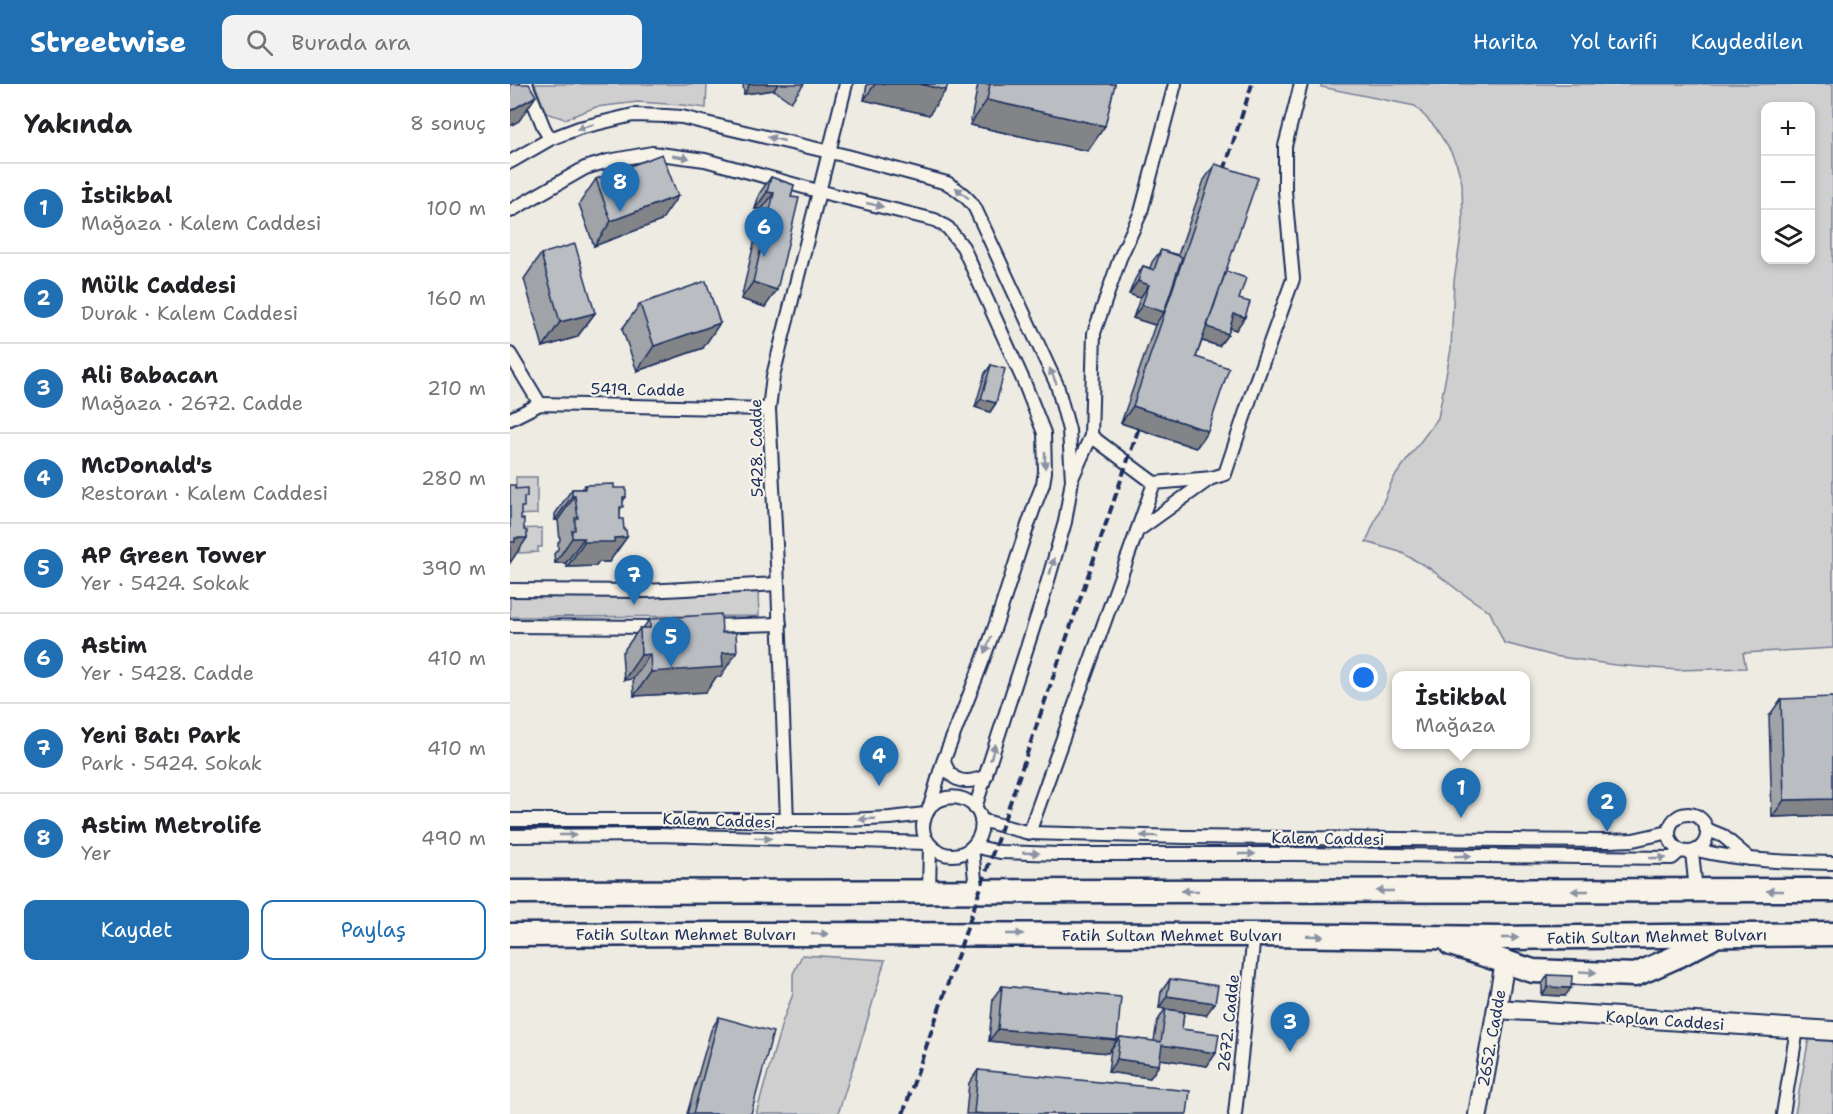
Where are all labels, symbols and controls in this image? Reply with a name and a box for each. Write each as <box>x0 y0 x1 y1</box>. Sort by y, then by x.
search box <box>222 15 642 69</box>
text: Streetwise <box>30 23 186 61</box>
icon: search <box>243 26 276 59</box>
text: Burada ara <box>291 28 410 57</box>
text: Harita <box>1473 28 1538 56</box>
text: Yol tarifi <box>1571 28 1658 56</box>
text: Kaydedilen <box>1691 28 1803 56</box>
map controls <box>1761 102 1815 264</box>
button: + <box>1761 102 1815 156</box>
text: Yakında <box>24 106 132 141</box>
text: 8 sonuç <box>410 110 486 136</box>
one-way arrow <box>576 123 594 132</box>
one-way arrow <box>766 134 785 143</box>
one-way arrow <box>672 152 691 161</box>
button: − <box>1761 156 1815 210</box>
pin: 8 <box>600 162 640 212</box>
text: İstikbal <box>81 181 172 210</box>
one-way arrow <box>954 187 970 200</box>
text: 1 <box>39 195 48 221</box>
text: 100 m <box>426 195 486 221</box>
one-way arrow <box>866 200 884 210</box>
pin: 6 <box>744 208 784 257</box>
text: Mağaza · Kalem Caddesi <box>81 210 321 236</box>
button: layers <box>1761 210 1815 264</box>
text: Mülk Caddesi <box>81 271 236 300</box>
text: 2 <box>37 285 51 311</box>
text: 160 m <box>427 285 486 311</box>
text: Durak · Kalem Caddesi <box>81 300 298 326</box>
text: Ali Babacan <box>81 361 218 390</box>
one-way arrow <box>1048 367 1058 385</box>
text: 3 <box>37 375 51 401</box>
text: 210 m <box>427 375 486 401</box>
street label: 5419. Cadde <box>591 378 685 401</box>
text: Mağaza · 2672. Cadde <box>81 390 303 416</box>
street label: 5428. Cadde <box>745 398 768 497</box>
one-way arrow <box>1040 450 1050 469</box>
text: McDonald's <box>81 451 212 480</box>
text: 4 <box>37 465 51 491</box>
text: 280 m <box>421 465 486 491</box>
text: Restoran · Kalem Caddesi <box>81 480 328 506</box>
text: AP Green Tower <box>81 541 267 570</box>
text: 5 <box>37 555 50 581</box>
text: 390 m <box>421 555 486 581</box>
pin: 7 <box>614 556 654 605</box>
one-way arrow <box>1048 557 1057 575</box>
text: Yer · 5424. Sokak <box>81 570 250 596</box>
pin: 5 <box>652 618 690 667</box>
text: Astim <box>81 631 147 660</box>
one-way arrow <box>983 637 993 655</box>
text: 6 <box>37 645 51 671</box>
text: 410 m <box>427 645 486 671</box>
text: Yer · 5428. Cadde <box>81 660 254 686</box>
your location <box>1349 663 1378 692</box>
popup <box>1392 671 1530 749</box>
text: İstikbal <box>1415 683 1507 712</box>
text: Mağaza <box>1415 712 1495 738</box>
text: Yeni Batı Park <box>81 721 241 750</box>
text: 7 <box>37 735 51 761</box>
text: 410 m <box>427 735 486 761</box>
pin: 4 <box>860 736 898 786</box>
one-way arrow <box>989 743 999 761</box>
text: Park · 5424. Sokak <box>81 750 262 776</box>
pin: 1 <box>1442 768 1480 818</box>
pin: 2 <box>1588 782 1626 832</box>
street label: Kalem Caddesi <box>662 808 776 833</box>
text: Astim Metrolife <box>81 811 262 840</box>
one-way arrow <box>857 814 876 823</box>
text: 8 <box>37 825 51 851</box>
text: 490 m <box>421 825 486 851</box>
street label: Kalem Caddesi <box>1271 827 1385 850</box>
one-way arrow <box>559 831 578 840</box>
one-way arrow <box>1139 831 1158 841</box>
one-way arrow <box>754 834 773 843</box>
text: Yer <box>81 840 111 866</box>
one-way arrow <box>1022 848 1041 858</box>
one-way arrow <box>1238 849 1257 858</box>
one-way arrow <box>1454 851 1473 861</box>
one-way arrow <box>1649 853 1668 863</box>
one-way arrow <box>1180 886 1199 896</box>
one-way arrow <box>1375 886 1394 896</box>
one-way arrow <box>1570 886 1589 896</box>
one-way arrow <box>1765 886 1784 896</box>
button: Kaydet <box>24 900 249 960</box>
button: Paylaş <box>261 900 486 960</box>
street label: Fatih Sultan Mehmet Bulvarı <box>576 924 796 945</box>
street label: Fatih Sultan Mehmet Bulvarı <box>1547 924 1767 949</box>
street label: Fatih Sultan Mehmet Bulvarı <box>1062 925 1282 946</box>
one-way arrow <box>811 929 830 939</box>
one-way arrow <box>1006 929 1025 939</box>
one-way arrow <box>1306 931 1325 940</box>
one-way arrow <box>1501 933 1520 943</box>
one-way arrow <box>1579 968 1598 977</box>
street label: 2672. Cadde <box>1213 973 1244 1073</box>
street label: 2652. Cadde <box>1473 988 1510 1088</box>
pin: 3 <box>1270 1002 1310 1052</box>
street label: Kaplan Caddesi <box>1605 1006 1725 1035</box>

